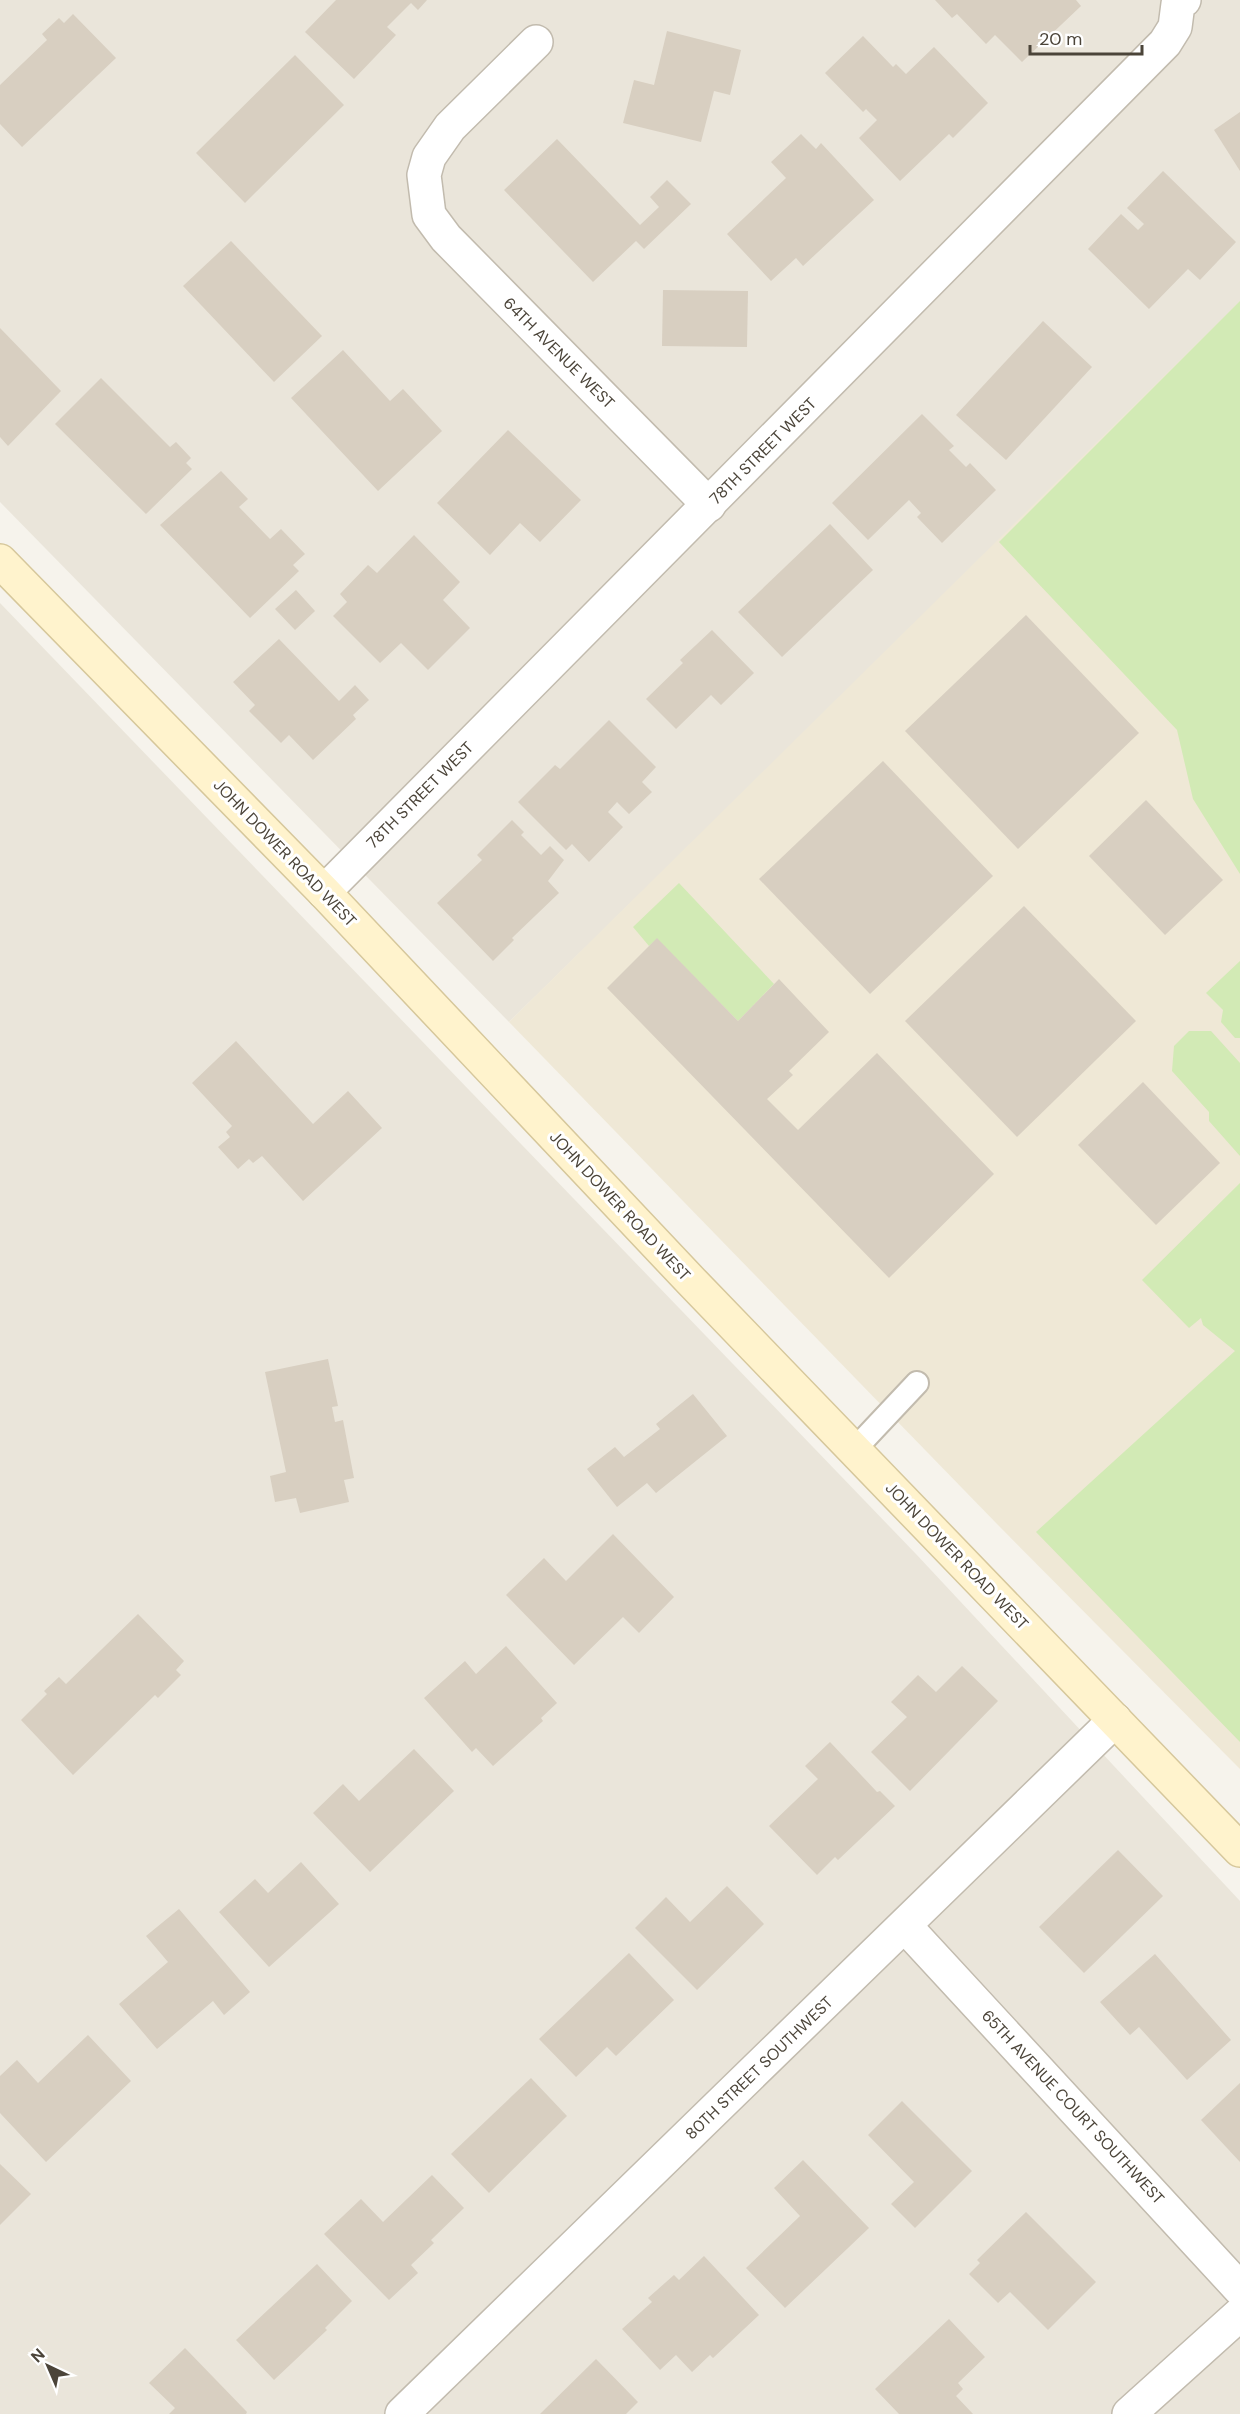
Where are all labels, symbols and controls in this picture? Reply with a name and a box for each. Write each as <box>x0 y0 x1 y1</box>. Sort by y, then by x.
scale bar <box>1030 18 1142 56</box>
text: 20 m <box>1039 27 1082 51</box>
street label: 64TH AVENUE WEST <box>499 293 619 413</box>
street label: 78TH STREET WEST <box>705 393 821 509</box>
street label: 78TH STREET WEST <box>362 737 478 853</box>
street label: JOHN DOWER ROAD WEST <box>209 775 361 931</box>
street label: JOHN DOWER ROAD WEST <box>545 1127 695 1285</box>
street label: JOHN DOWER ROAD WEST <box>881 1478 1033 1634</box>
street label: 80TH STREET SOUTHWEST <box>681 1992 837 2144</box>
street label: 65TH AVENUE COURT SOUTHWEST <box>977 2005 1169 2209</box>
north arrow <box>18 2336 78 2396</box>
text: N <box>26 2344 49 2367</box>

